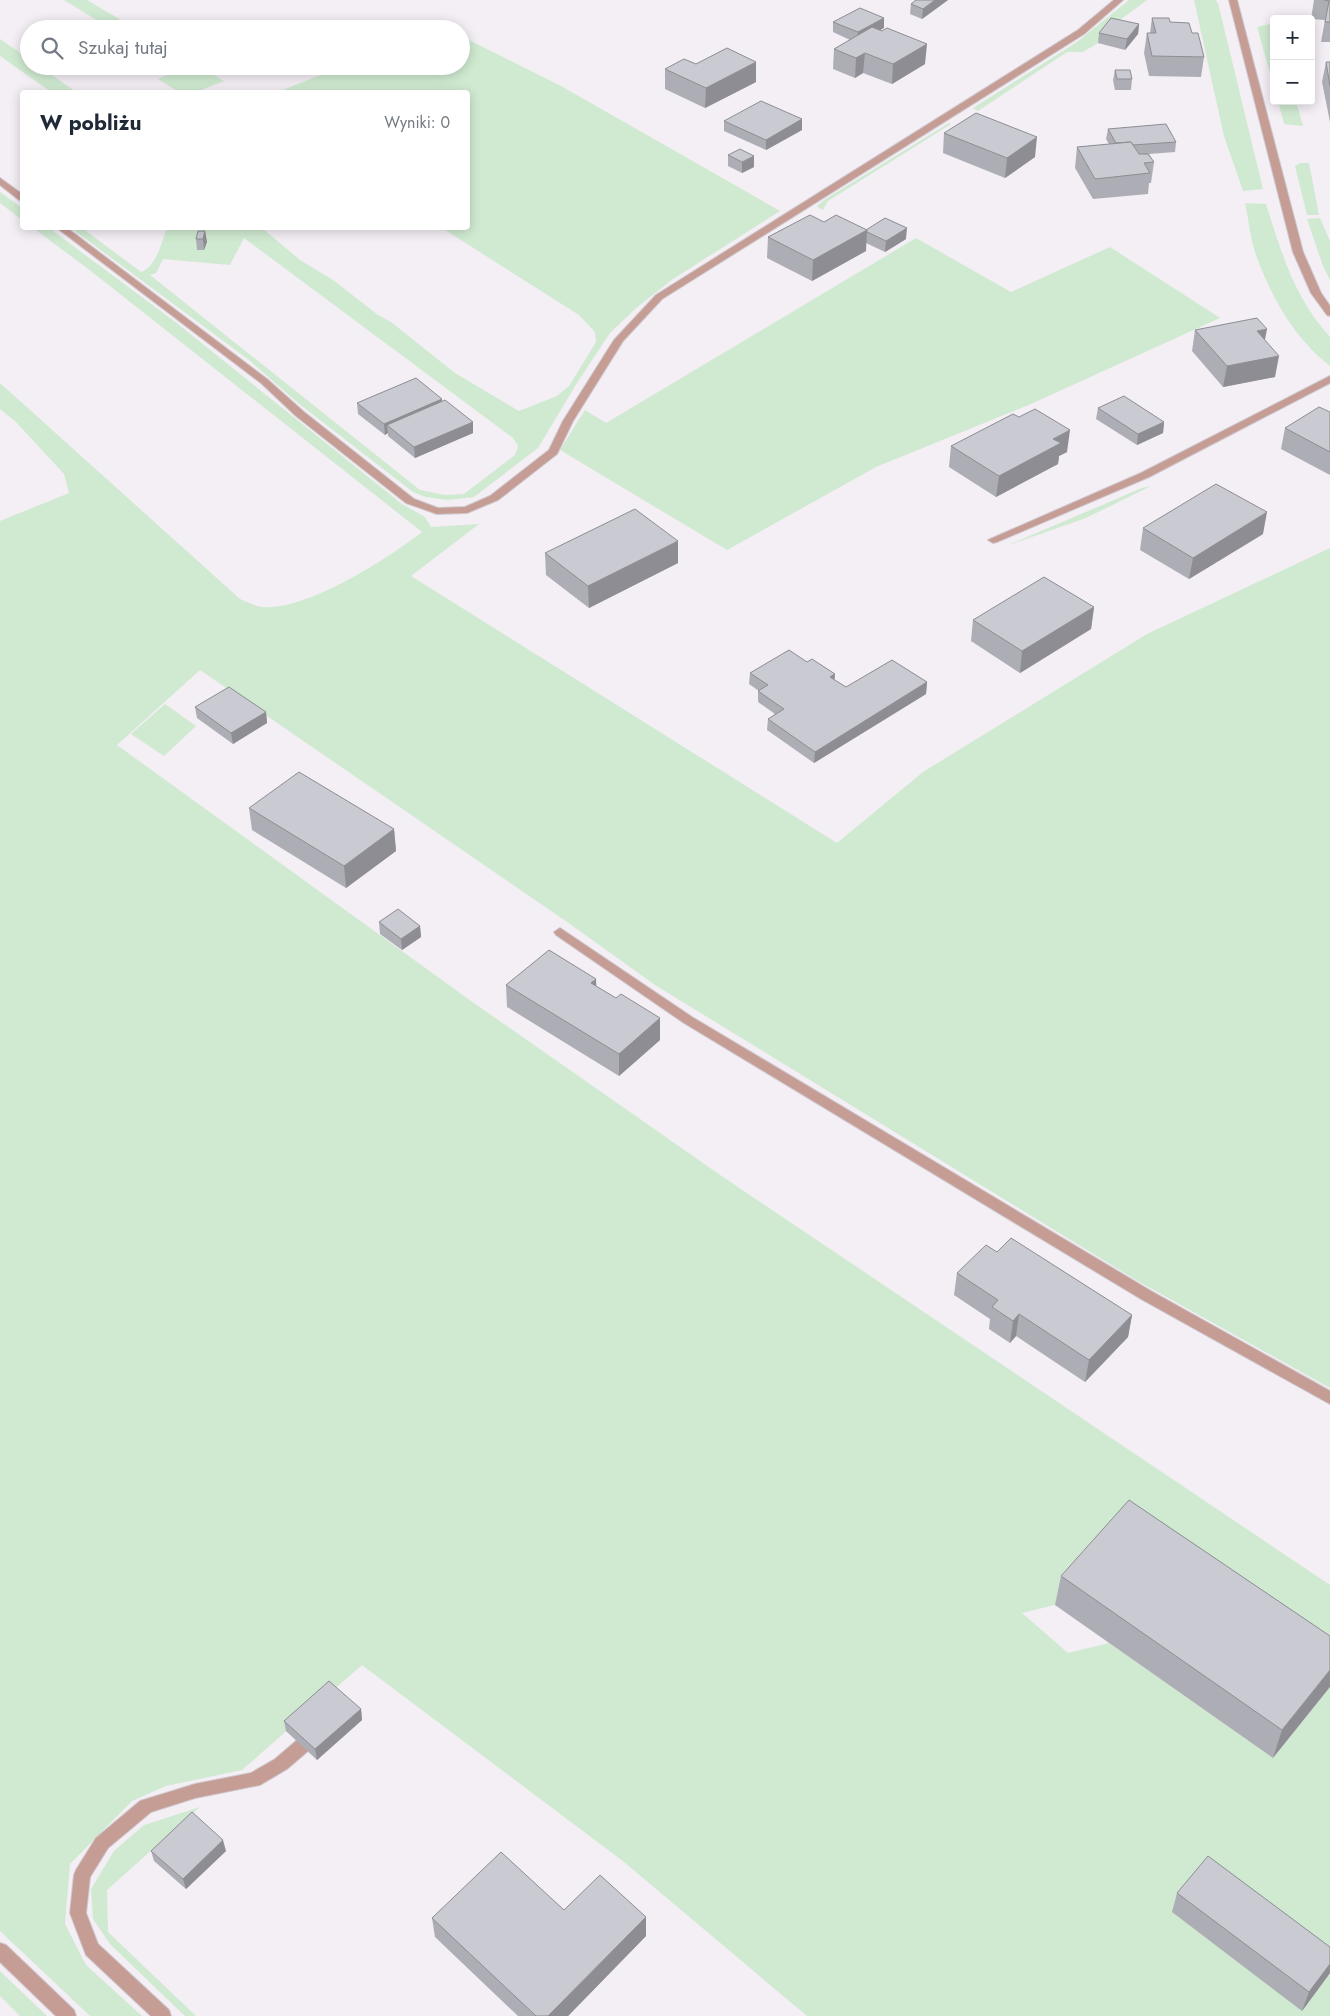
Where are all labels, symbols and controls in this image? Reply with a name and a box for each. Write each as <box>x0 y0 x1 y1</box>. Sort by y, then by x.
map controls <box>1270 15 1315 105</box>
button: + <box>1270 15 1315 60</box>
search box <box>20 20 470 75</box>
icon: search <box>38 34 66 62</box>
text: Szukaj tutaj <box>78 34 168 61</box>
button: − <box>1270 60 1315 105</box>
text: W pobliżu <box>40 108 141 138</box>
text: Wyniki: 0 <box>384 111 450 134</box>

